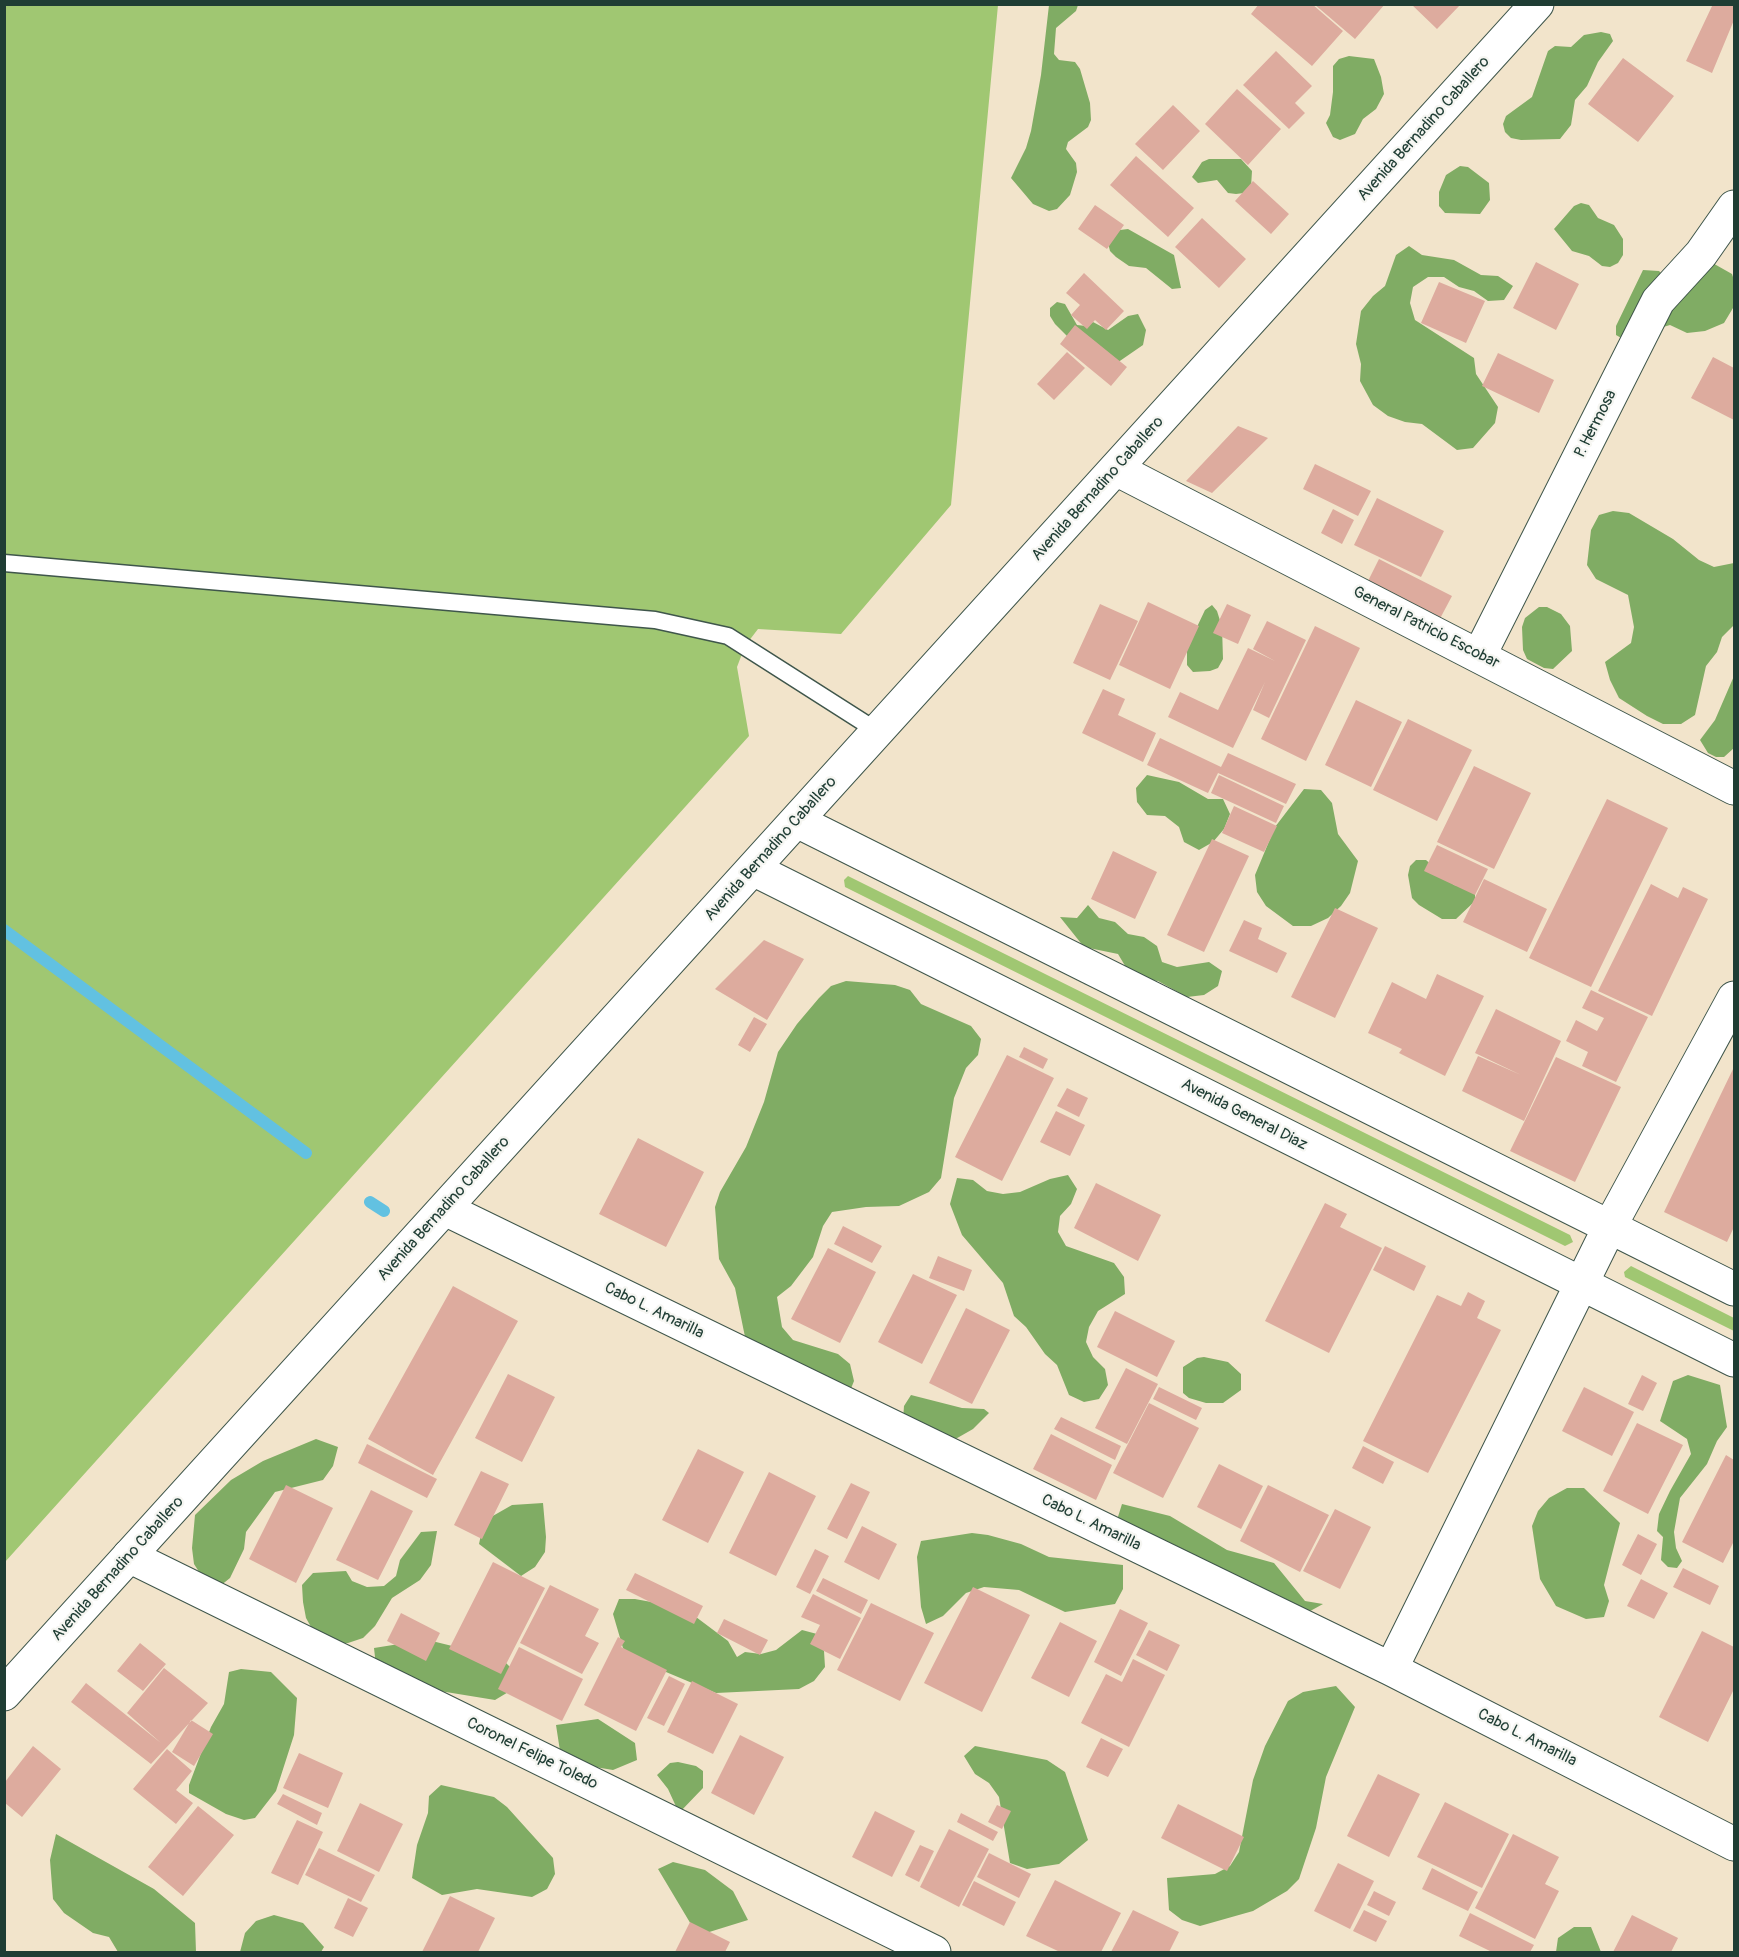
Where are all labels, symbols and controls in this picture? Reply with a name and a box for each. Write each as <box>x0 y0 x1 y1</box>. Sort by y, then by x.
street label: Avenida Bernadino Caballero <box>1354 53 1494 205</box>
street label: P. Hermosa <box>1571 387 1621 461</box>
street label: Avenida Bernadino Caballero <box>1028 413 1168 565</box>
street label: General Patricio Escobar <box>1349 583 1503 673</box>
street label: Avenida Bernadino Caballero <box>701 773 841 925</box>
street label: Avenida General Diaz <box>1178 1075 1310 1155</box>
street label: Avenida Bernadino Caballero <box>374 1133 514 1285</box>
street label: Cabo L. Amarilla <box>601 1279 707 1343</box>
street label: Cabo L. Amarilla <box>1038 1491 1144 1555</box>
street label: Avenida Bernadino Caballero <box>48 1493 188 1645</box>
street label: Cabo L. Amarilla <box>1474 1705 1580 1771</box>
street label: Coronel Felipe Toledo <box>463 1714 601 1794</box>

